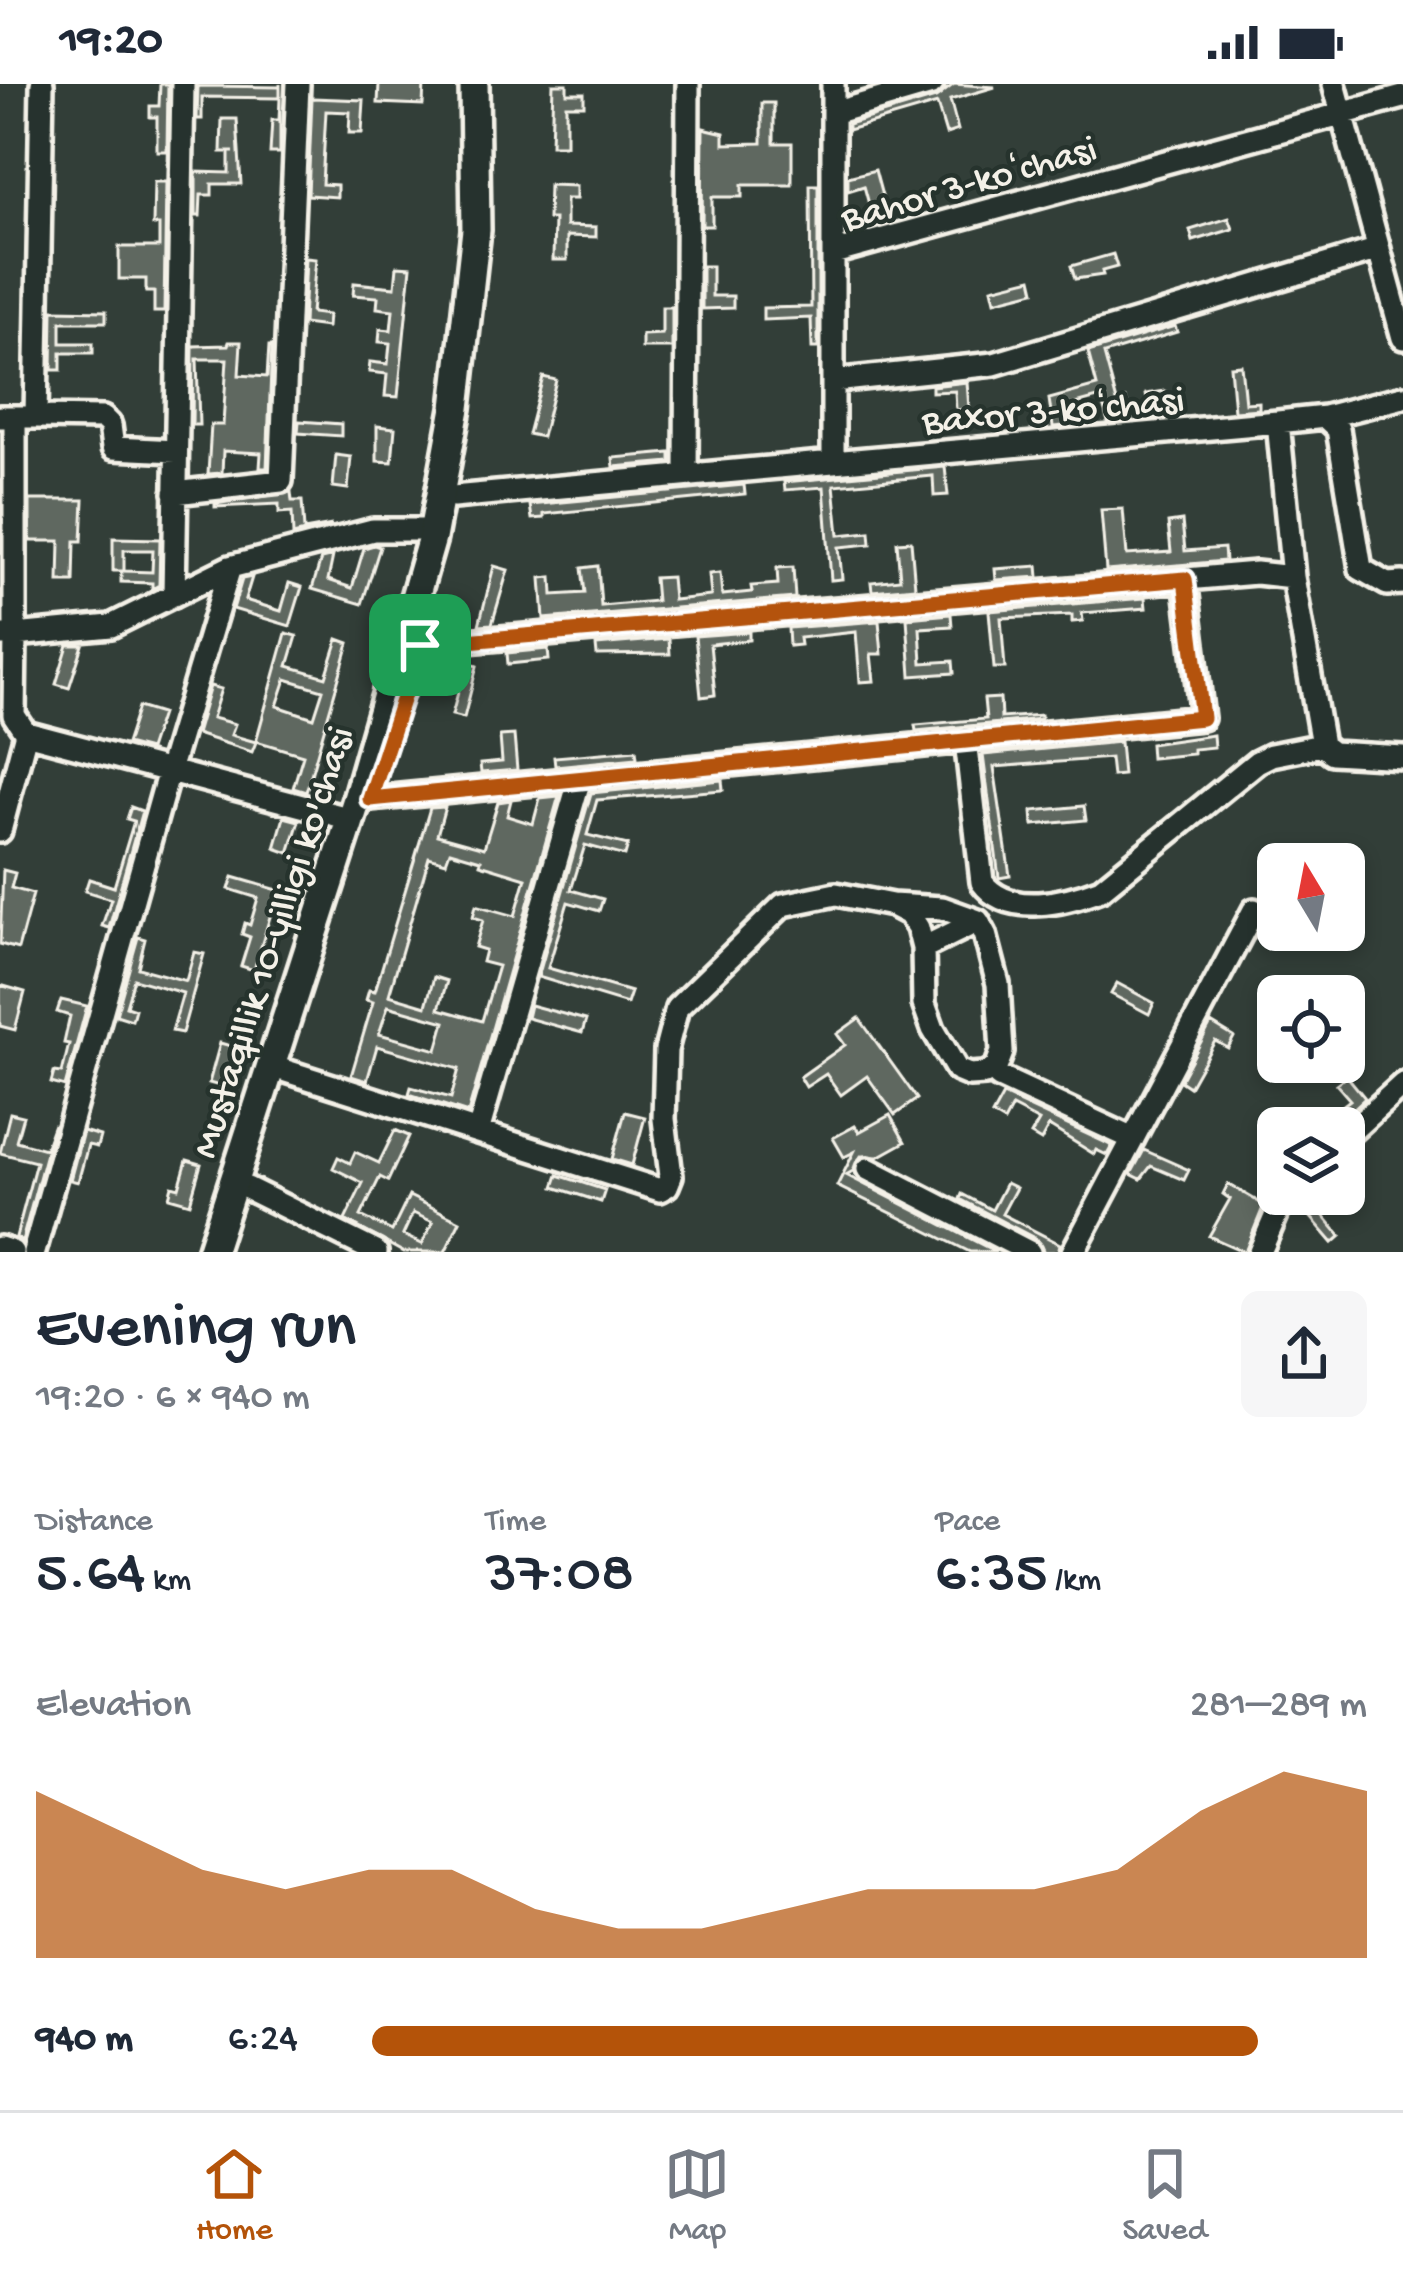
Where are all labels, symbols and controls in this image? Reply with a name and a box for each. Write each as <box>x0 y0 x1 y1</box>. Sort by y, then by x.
text: 19:20 <box>60 16 162 69</box>
street label: Bahor 3-koʻchasi <box>836 128 1103 245</box>
street label: Baxor 3-koʻchasi <box>920 380 1187 448</box>
pin <box>369 594 471 696</box>
icon: arrive <box>387 612 453 678</box>
street label: Mustaqillik 10-yilligi ko'chasi <box>184 722 367 1165</box>
north arrow <box>1257 843 1365 951</box>
map controls <box>1257 843 1365 1215</box>
button: locate <box>1257 975 1365 1083</box>
button: layers <box>1257 1107 1365 1215</box>
button: share <box>1241 1291 1367 1417</box>
text: Evening run <box>36 1292 356 1370</box>
text: 19:20 · 6 × 940 m <box>36 1376 310 1422</box>
text: Distance <box>36 1504 153 1542</box>
text: Time <box>486 1504 546 1542</box>
text: Pace <box>935 1504 1000 1542</box>
text: 5.64 <box>36 1542 145 1612</box>
text: 37:08 <box>486 1542 634 1612</box>
text: 6:35 <box>935 1542 1047 1612</box>
text: km <box>145 1563 191 1601</box>
text: /km <box>1047 1563 1101 1601</box>
text: Elevation <box>36 1684 191 1730</box>
text: 281–289 m <box>1190 1684 1367 1730</box>
text: 940 m <box>36 2018 133 2064</box>
text: 6:24 <box>228 2018 298 2064</box>
tab: Home <box>196 2141 272 2251</box>
tab: Map <box>664 2141 730 2251</box>
tab: Saved <box>1122 2141 1207 2251</box>

